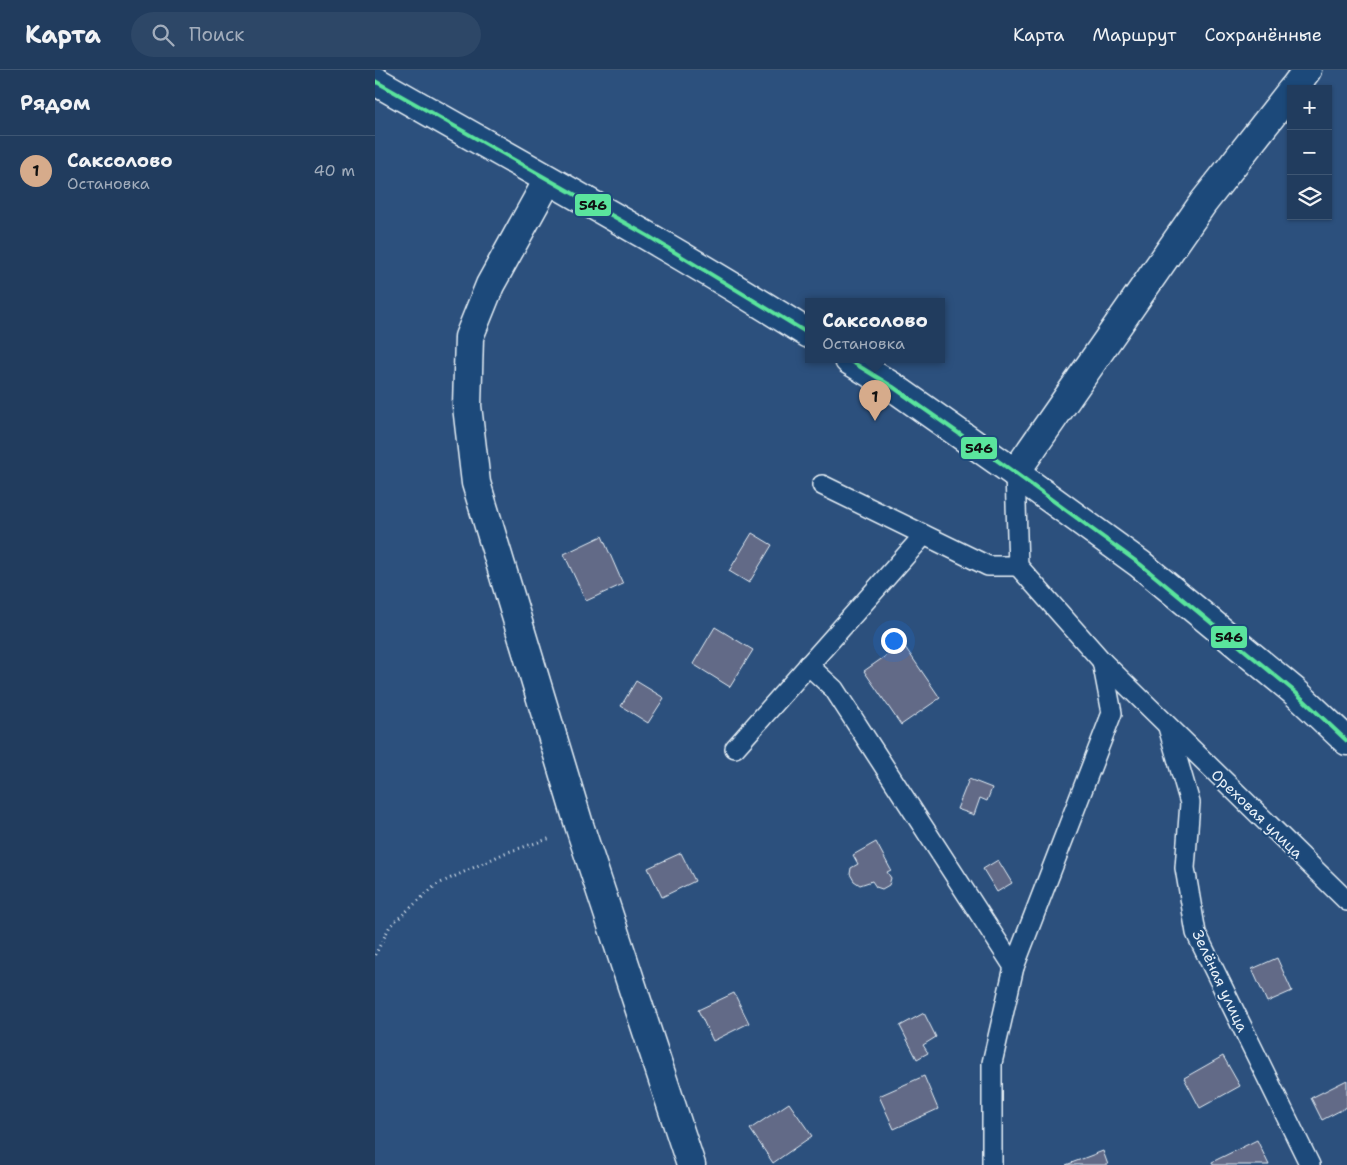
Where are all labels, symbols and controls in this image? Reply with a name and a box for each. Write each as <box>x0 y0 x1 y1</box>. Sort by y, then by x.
search box <box>131 12 481 57</box>
text: Карта <box>25 19 101 51</box>
icon: search <box>149 21 177 49</box>
text: Поиск <box>189 22 244 47</box>
text: Карта <box>1013 23 1064 47</box>
text: Маршрут <box>1092 23 1176 47</box>
text: Сохранённые <box>1204 23 1322 47</box>
map controls <box>1287 85 1332 220</box>
button: + <box>1287 85 1332 130</box>
text: Рядом <box>20 89 90 117</box>
button: − <box>1287 130 1332 175</box>
text: Саксолово <box>67 148 173 173</box>
text: 1 <box>32 160 40 181</box>
text: 40 m <box>313 160 355 181</box>
text: Остановка <box>67 173 150 194</box>
button: layers <box>1287 175 1332 220</box>
line badge: 546 <box>574 193 612 217</box>
text: 546 <box>579 196 607 214</box>
popup <box>805 298 945 363</box>
text: Саксолово <box>822 308 928 333</box>
text: Остановка <box>822 333 905 354</box>
pin: 1 <box>859 380 891 421</box>
line badge: 546 <box>960 436 998 460</box>
text: 546 <box>965 439 993 457</box>
line badge: 546 <box>1210 625 1248 649</box>
your location <box>881 628 907 654</box>
text: 546 <box>1215 628 1243 646</box>
street label: Ореховая улица <box>1207 765 1308 863</box>
street label: Зелёная улица <box>1188 927 1253 1036</box>

